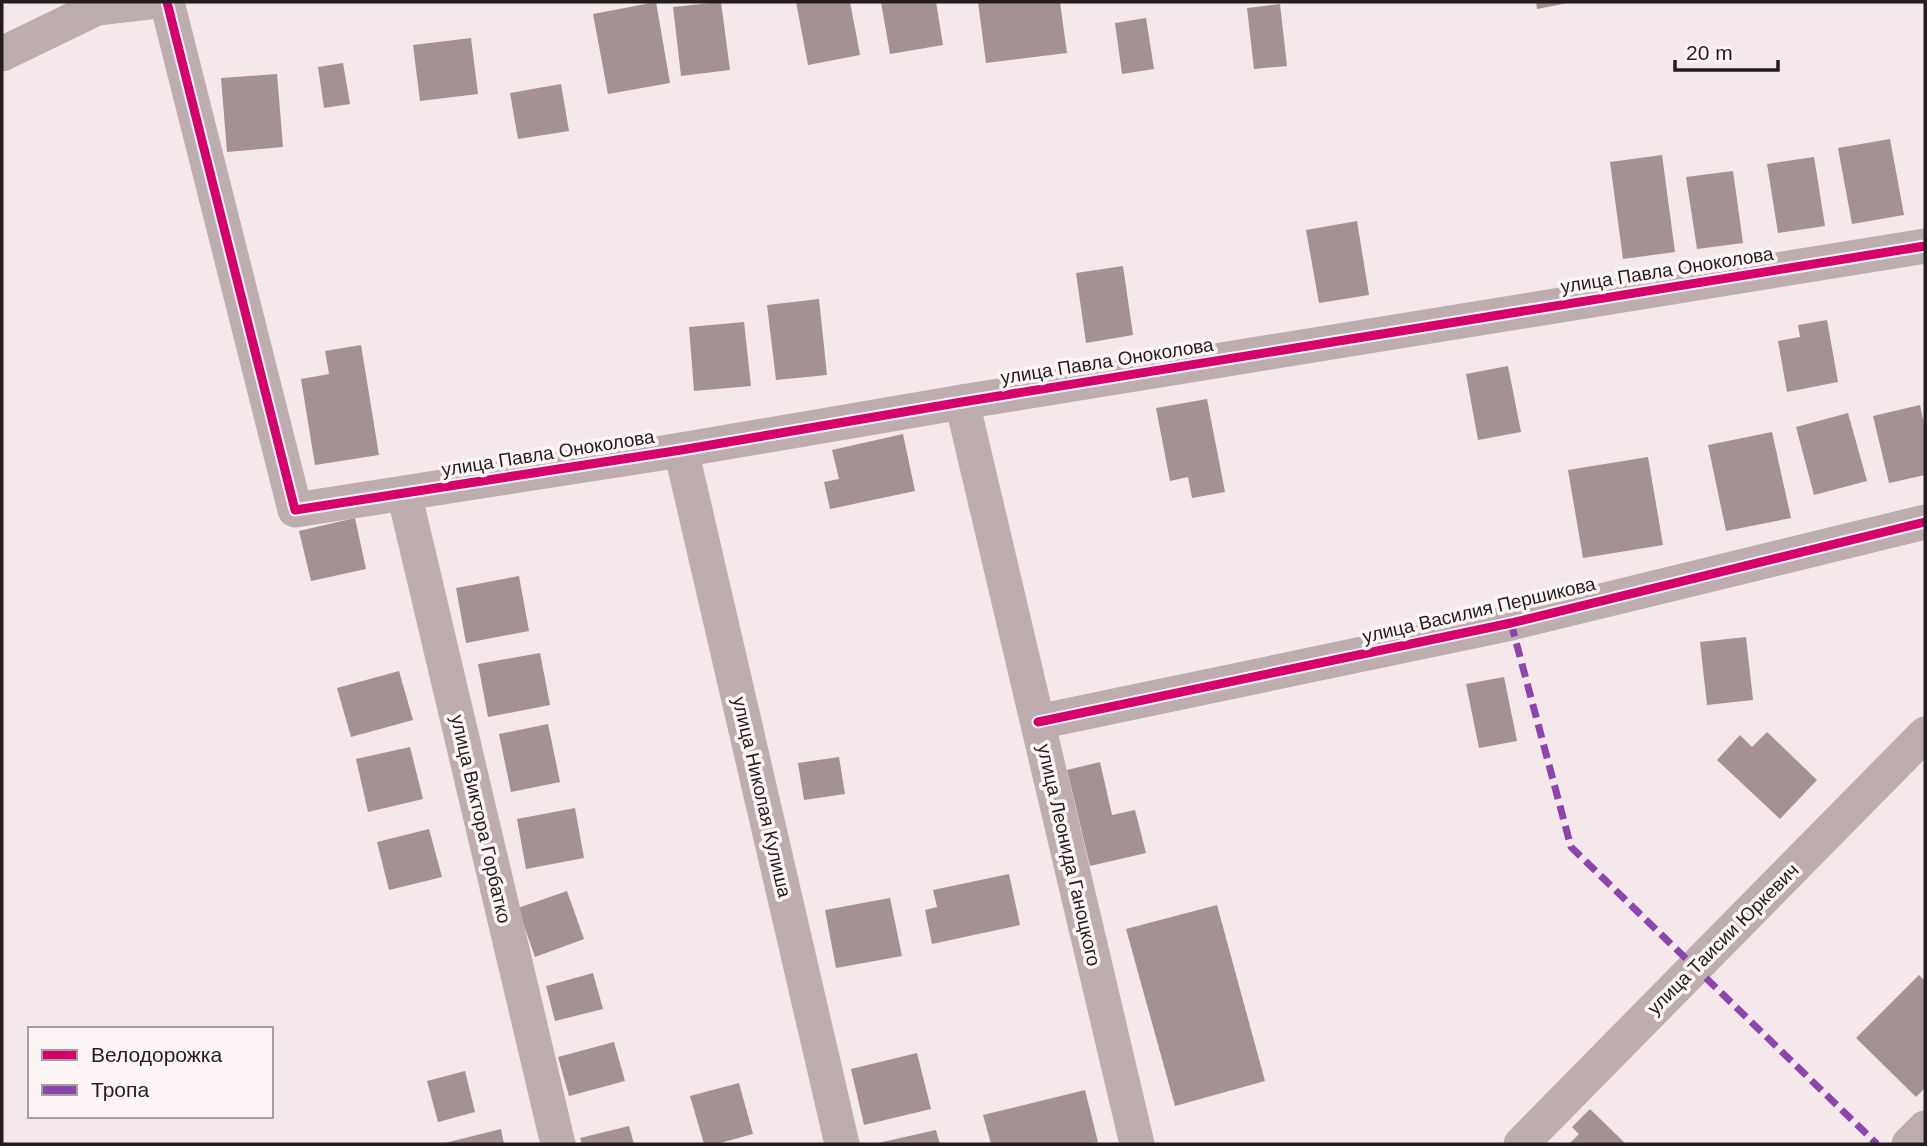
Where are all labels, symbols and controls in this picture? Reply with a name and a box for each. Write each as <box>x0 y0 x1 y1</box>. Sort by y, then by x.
scale bar <box>1675 28 1778 72</box>
text: 20 m <box>1686 41 1733 64</box>
street label: улица Павла Оноколова <box>1559 243 1775 297</box>
street label: улица Павла Оноколова <box>999 334 1215 388</box>
street label: улица Павла Оноколова <box>440 426 656 480</box>
street label: улица Василия Першикова <box>1361 573 1598 647</box>
street label: улица Николая Кулиша <box>729 695 795 900</box>
street label: улица Виктора Горбатко <box>447 713 515 925</box>
street label: улица Леонида Ганоцкого <box>1033 742 1105 968</box>
street label: улица Таисии Юркевич <box>1643 859 1803 1019</box>
legend <box>28 1027 273 1118</box>
text: Велодорожка <box>91 1043 222 1066</box>
text: Тропа <box>91 1078 149 1101</box>

